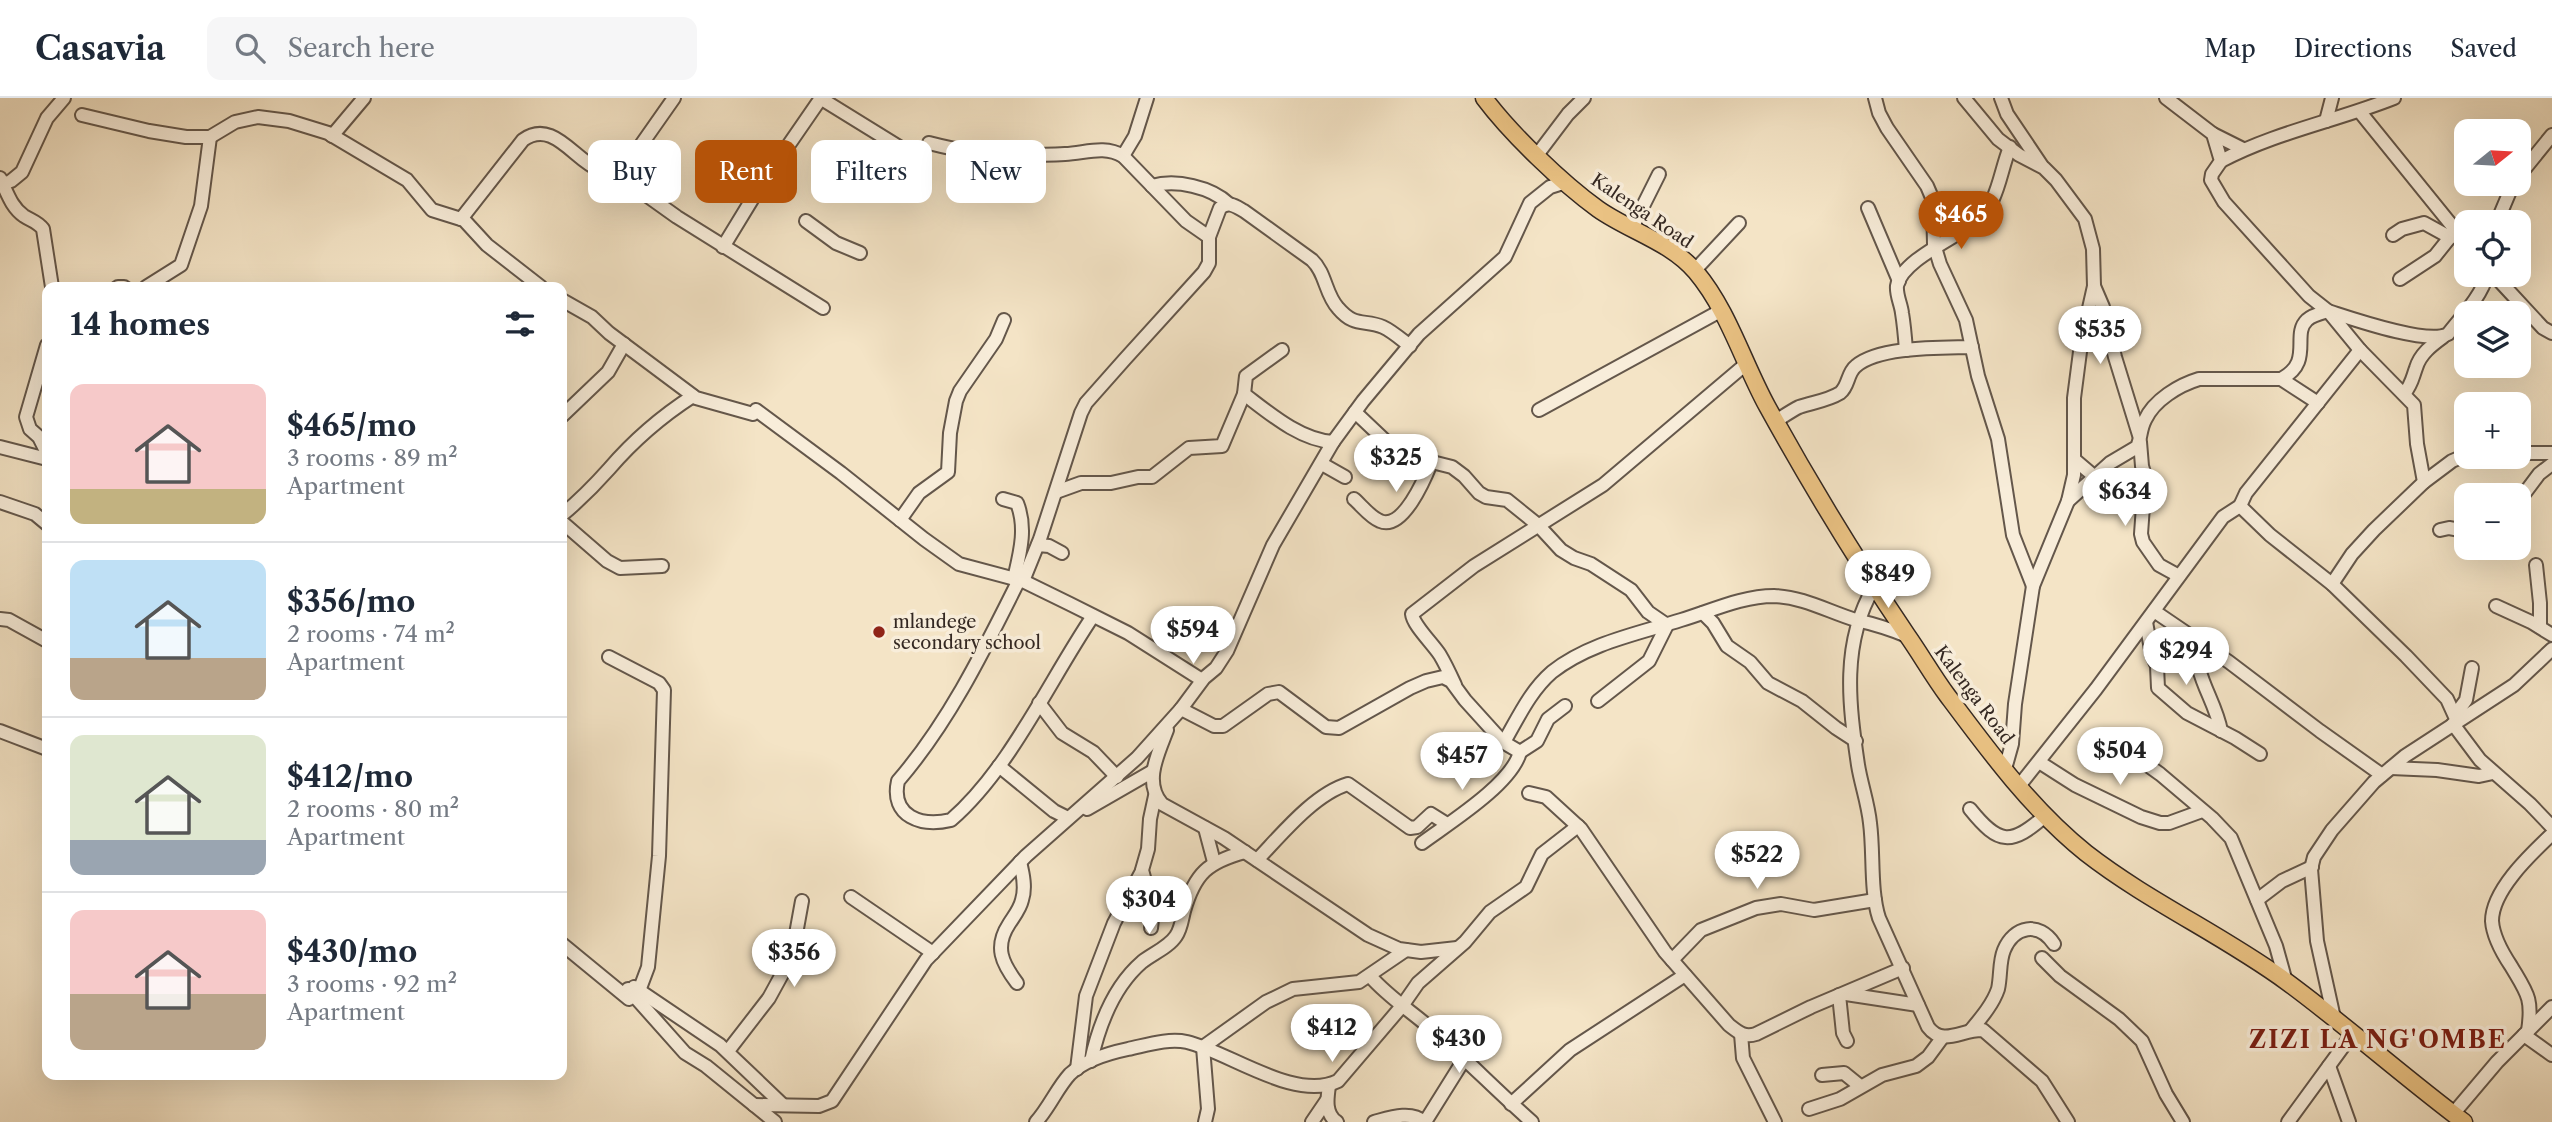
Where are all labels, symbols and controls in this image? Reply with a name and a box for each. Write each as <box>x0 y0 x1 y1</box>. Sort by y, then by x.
search box <box>207 17 697 80</box>
text: Casavia <box>35 28 165 69</box>
icon: search <box>231 29 269 67</box>
text: Search here <box>287 32 435 64</box>
text: Map <box>2204 34 2256 63</box>
text: Directions <box>2294 34 2412 63</box>
text: Saved <box>2450 34 2517 63</box>
north arrow <box>2454 119 2530 196</box>
map controls <box>2454 119 2531 560</box>
chip: Buy <box>588 140 681 203</box>
chip: Rent <box>695 140 797 203</box>
chip: Filters <box>811 140 932 203</box>
chip: New <box>946 140 1046 203</box>
street label: Kalenga Road <box>1587 169 1697 253</box>
pin: $465 <box>1920 192 2002 251</box>
text: $465 <box>1935 200 1987 228</box>
button: locate <box>2454 210 2531 287</box>
button: layers <box>2454 301 2531 378</box>
icon: filters <box>501 305 539 343</box>
text: 14 homes <box>70 306 210 343</box>
pin: $535 <box>2059 306 2141 366</box>
text: $535 <box>2074 315 2126 343</box>
button: + <box>2454 392 2531 469</box>
text: $465/mo <box>287 407 416 444</box>
icon: home <box>126 412 210 496</box>
pin: $325 <box>1355 434 1437 494</box>
text: $325 <box>1370 443 1422 471</box>
text: 3 rooms · 89 m² <box>287 444 458 472</box>
pin: $634 <box>2084 468 2166 528</box>
text: Apartment <box>287 472 405 500</box>
text: $634 <box>2098 477 2152 505</box>
button: − <box>2454 483 2531 560</box>
pin: $849 <box>1847 550 1929 610</box>
text: $849 <box>1861 559 1915 587</box>
text: $356/mo <box>287 583 415 620</box>
icon: home <box>126 588 210 672</box>
pin: $594 <box>1152 606 1234 666</box>
place label: mlandege secondary school <box>893 611 1041 654</box>
text: $594 <box>1167 615 1219 643</box>
text: 2 rooms · 74 m² <box>287 620 455 648</box>
marker: mlandege secondary school <box>871 624 887 640</box>
pin: $294 <box>2145 628 2227 687</box>
text: $294 <box>2159 636 2213 664</box>
street label: Kalenga Road <box>1930 641 2018 749</box>
text: Apartment <box>287 648 405 676</box>
pin: $504 <box>2079 728 2161 787</box>
pin: $457 <box>1421 732 1503 792</box>
text: $504 <box>2093 736 2147 764</box>
text: $457 <box>1436 741 1488 769</box>
text: $412/mo <box>287 758 413 795</box>
icon: home <box>126 763 210 847</box>
text: 2 rooms · 80 m² <box>287 795 459 823</box>
text: Apartment <box>287 823 405 851</box>
pin: $522 <box>1716 832 1798 891</box>
text: $522 <box>1731 840 1783 868</box>
pin: $304 <box>1108 876 1190 936</box>
text: $304 <box>1122 885 1176 913</box>
pin: $356 <box>753 930 835 989</box>
text: $430/mo <box>287 933 417 970</box>
icon: home <box>126 938 210 1022</box>
text: $356 <box>768 938 820 966</box>
text: 3 rooms · 92 m² <box>287 970 457 998</box>
text: Apartment <box>287 998 405 1026</box>
pin: $412 <box>1291 1004 1373 1064</box>
text: $412 <box>1307 1013 1357 1041</box>
pin: $430 <box>1418 1016 1500 1075</box>
text: $430 <box>1432 1024 1486 1052</box>
district label: ZIZI LA NG'OMBE <box>2249 1025 2507 1054</box>

